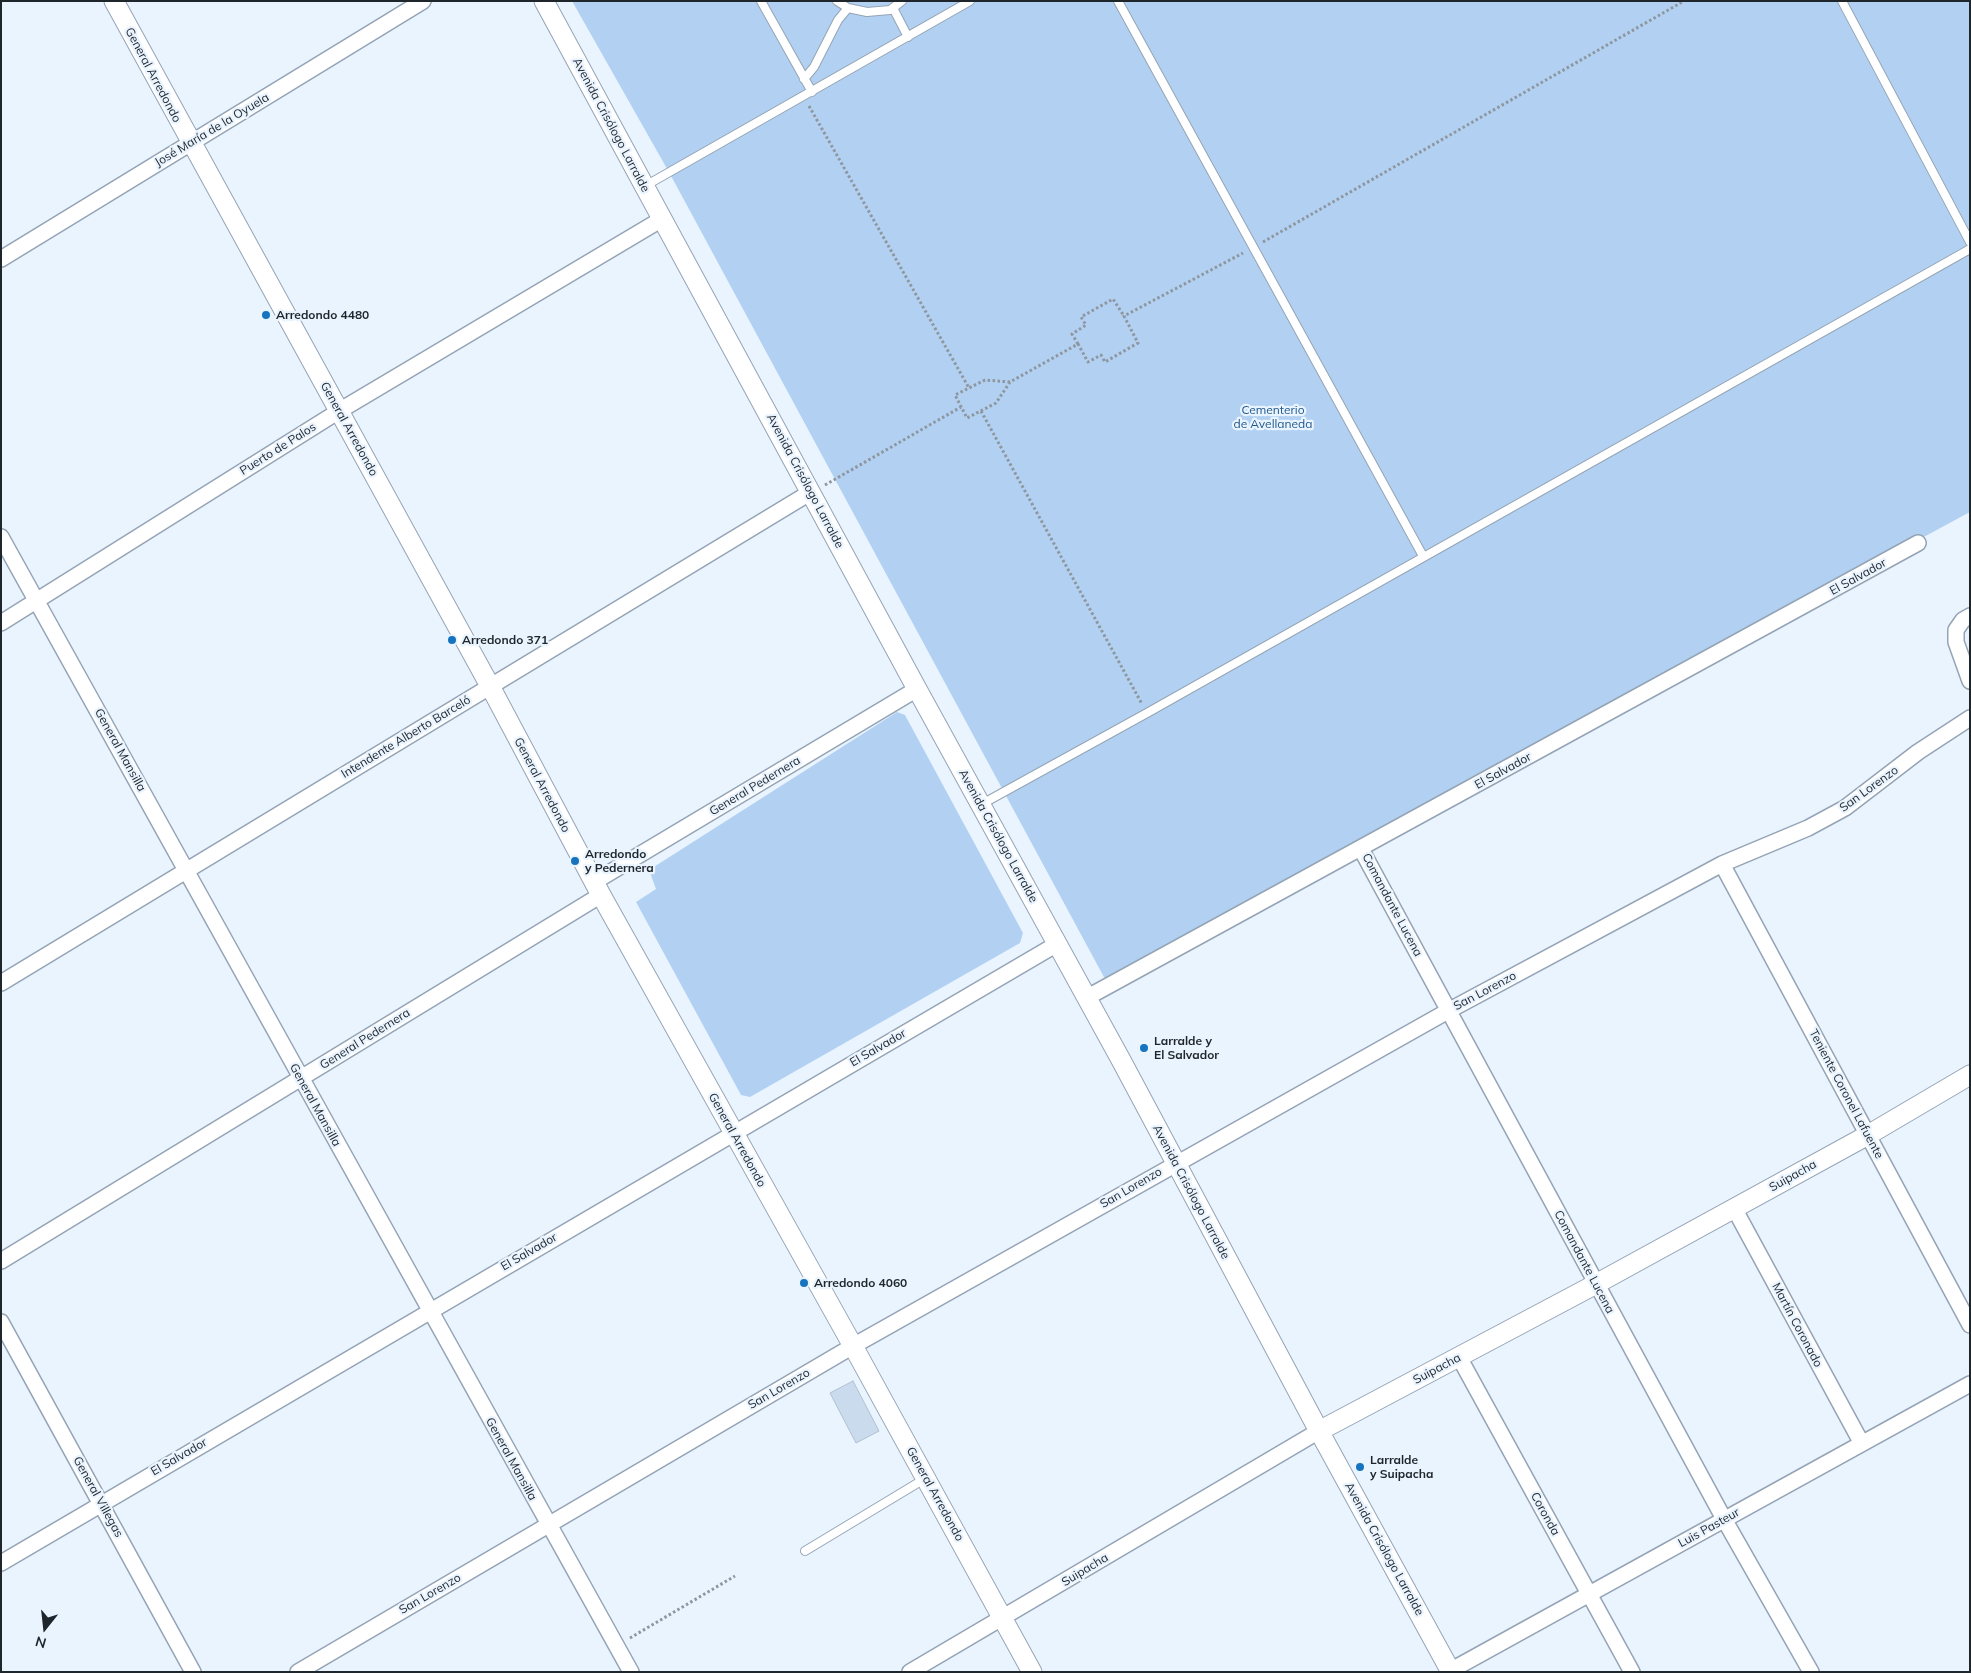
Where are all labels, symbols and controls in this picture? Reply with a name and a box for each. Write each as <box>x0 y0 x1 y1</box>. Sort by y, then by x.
street label: General Arredondo <box>122 25 184 125</box>
street label: Avenida Crisólogo Larralde <box>569 55 653 195</box>
street label: José María de la Oyuela <box>152 90 272 170</box>
place label: Arredondo 4480 <box>276 308 369 322</box>
marker: Arredondo 4480 <box>260 309 272 321</box>
street label: General Arredondo <box>317 379 381 479</box>
park label: Cementerio de Avellaneda <box>1233 403 1313 431</box>
street label: Avenida Crisólogo Larralde <box>763 411 847 551</box>
street label: Puerto de Palos <box>237 420 319 478</box>
street label: El Salvador <box>1827 556 1889 598</box>
place label: Arredondo 371 <box>462 633 548 647</box>
marker: Arredondo 371 <box>446 634 458 646</box>
street label: Intendente Alberto Barceló <box>339 693 473 781</box>
street label: General Mansilla <box>91 706 149 794</box>
street label: General Arredondo <box>511 735 573 835</box>
street label: El Salvador <box>1472 750 1534 792</box>
street label: General Pedernera <box>707 753 803 819</box>
street label: San Lorenzo <box>1837 763 1901 815</box>
street label: Avenida Crisólogo Larralde <box>955 767 1041 905</box>
place label: Arredondo y Pedernera <box>585 847 654 875</box>
street label: Comandante Lucena <box>1359 851 1425 959</box>
marker: Arredondo y Pedernera <box>569 855 581 867</box>
street label: San Lorenzo <box>1451 968 1519 1014</box>
street label: General Pedernera <box>317 1005 413 1073</box>
street label: El Salvador <box>847 1026 909 1070</box>
street label: Teniente Coronel Lafuente <box>1806 1027 1886 1161</box>
place label: Larralde y El Salvador <box>1154 1034 1219 1062</box>
marker: Larralde y El Salvador <box>1138 1042 1150 1054</box>
street label: General Mansilla <box>286 1061 344 1149</box>
street label: General Arredondo <box>705 1090 769 1190</box>
street label: Avenida Crisólogo Larralde <box>1149 1122 1233 1262</box>
street label: Suipacha <box>1767 1157 1819 1195</box>
street label: San Lorenzo <box>1098 1165 1164 1211</box>
street label: Comandante Lucena <box>1551 1208 1617 1316</box>
street label: El Salvador <box>498 1230 560 1274</box>
place label: Arredondo 4060 <box>814 1276 907 1290</box>
marker: Arredondo 4060 <box>798 1277 810 1289</box>
street label: Martín Coronado <box>1769 1280 1825 1370</box>
street label: Suipacha <box>1411 1350 1463 1388</box>
street label: San Lorenzo <box>746 1366 812 1412</box>
street label: General Mansilla <box>482 1415 540 1503</box>
street label: El Salvador <box>148 1435 210 1479</box>
street label: General Arredondo <box>903 1444 967 1544</box>
place label: Larralde y Suipacha <box>1370 1453 1433 1481</box>
street label: General Villegas <box>70 1454 126 1540</box>
marker: Larralde y Suipacha <box>1354 1461 1366 1473</box>
street label: Avenida Crisólogo Larralde <box>1341 1480 1427 1618</box>
street label: Coronda <box>1527 1490 1563 1538</box>
street label: Luis Pasteur <box>1676 1505 1742 1551</box>
street label: Suipacha <box>1059 1550 1111 1590</box>
street label: San Lorenzo <box>397 1571 463 1617</box>
north arrow <box>20 1603 70 1653</box>
text: N <box>33 1632 48 1653</box>

